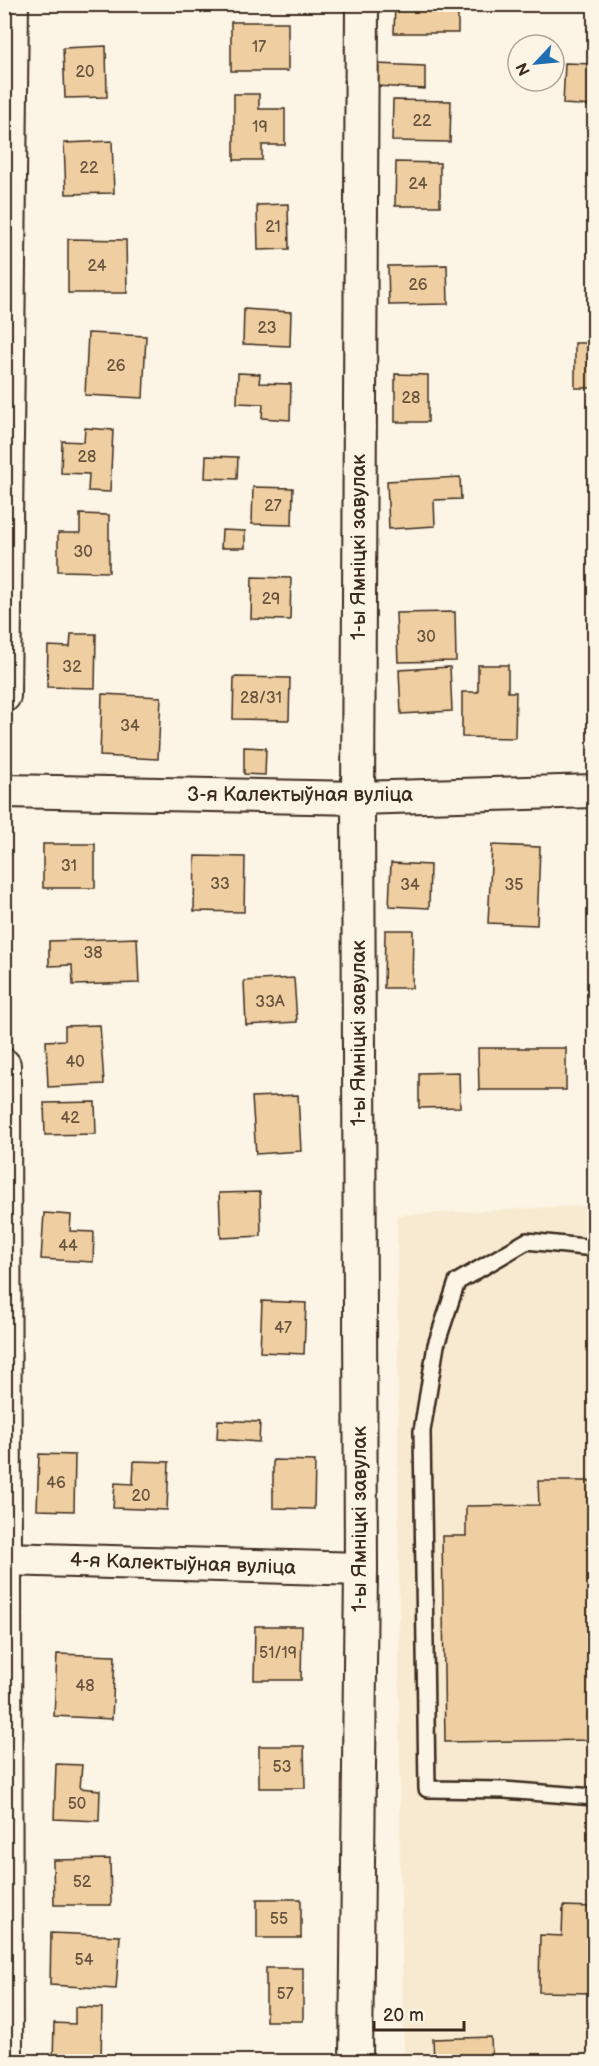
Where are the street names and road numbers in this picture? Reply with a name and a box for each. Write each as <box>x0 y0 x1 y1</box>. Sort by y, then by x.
street label: 1-ы Ямніцкі завулак <box>347 454 371 640</box>
street label: 3-я Калектыўная вуліца <box>187 783 413 807</box>
street label: 1-ы Ямніцкі завулак <box>347 940 371 1126</box>
street label: 1-ы Ямніцкі завулак <box>348 1426 372 1612</box>
street label: 4-я Калектыўная вуліца <box>70 1548 297 1580</box>

